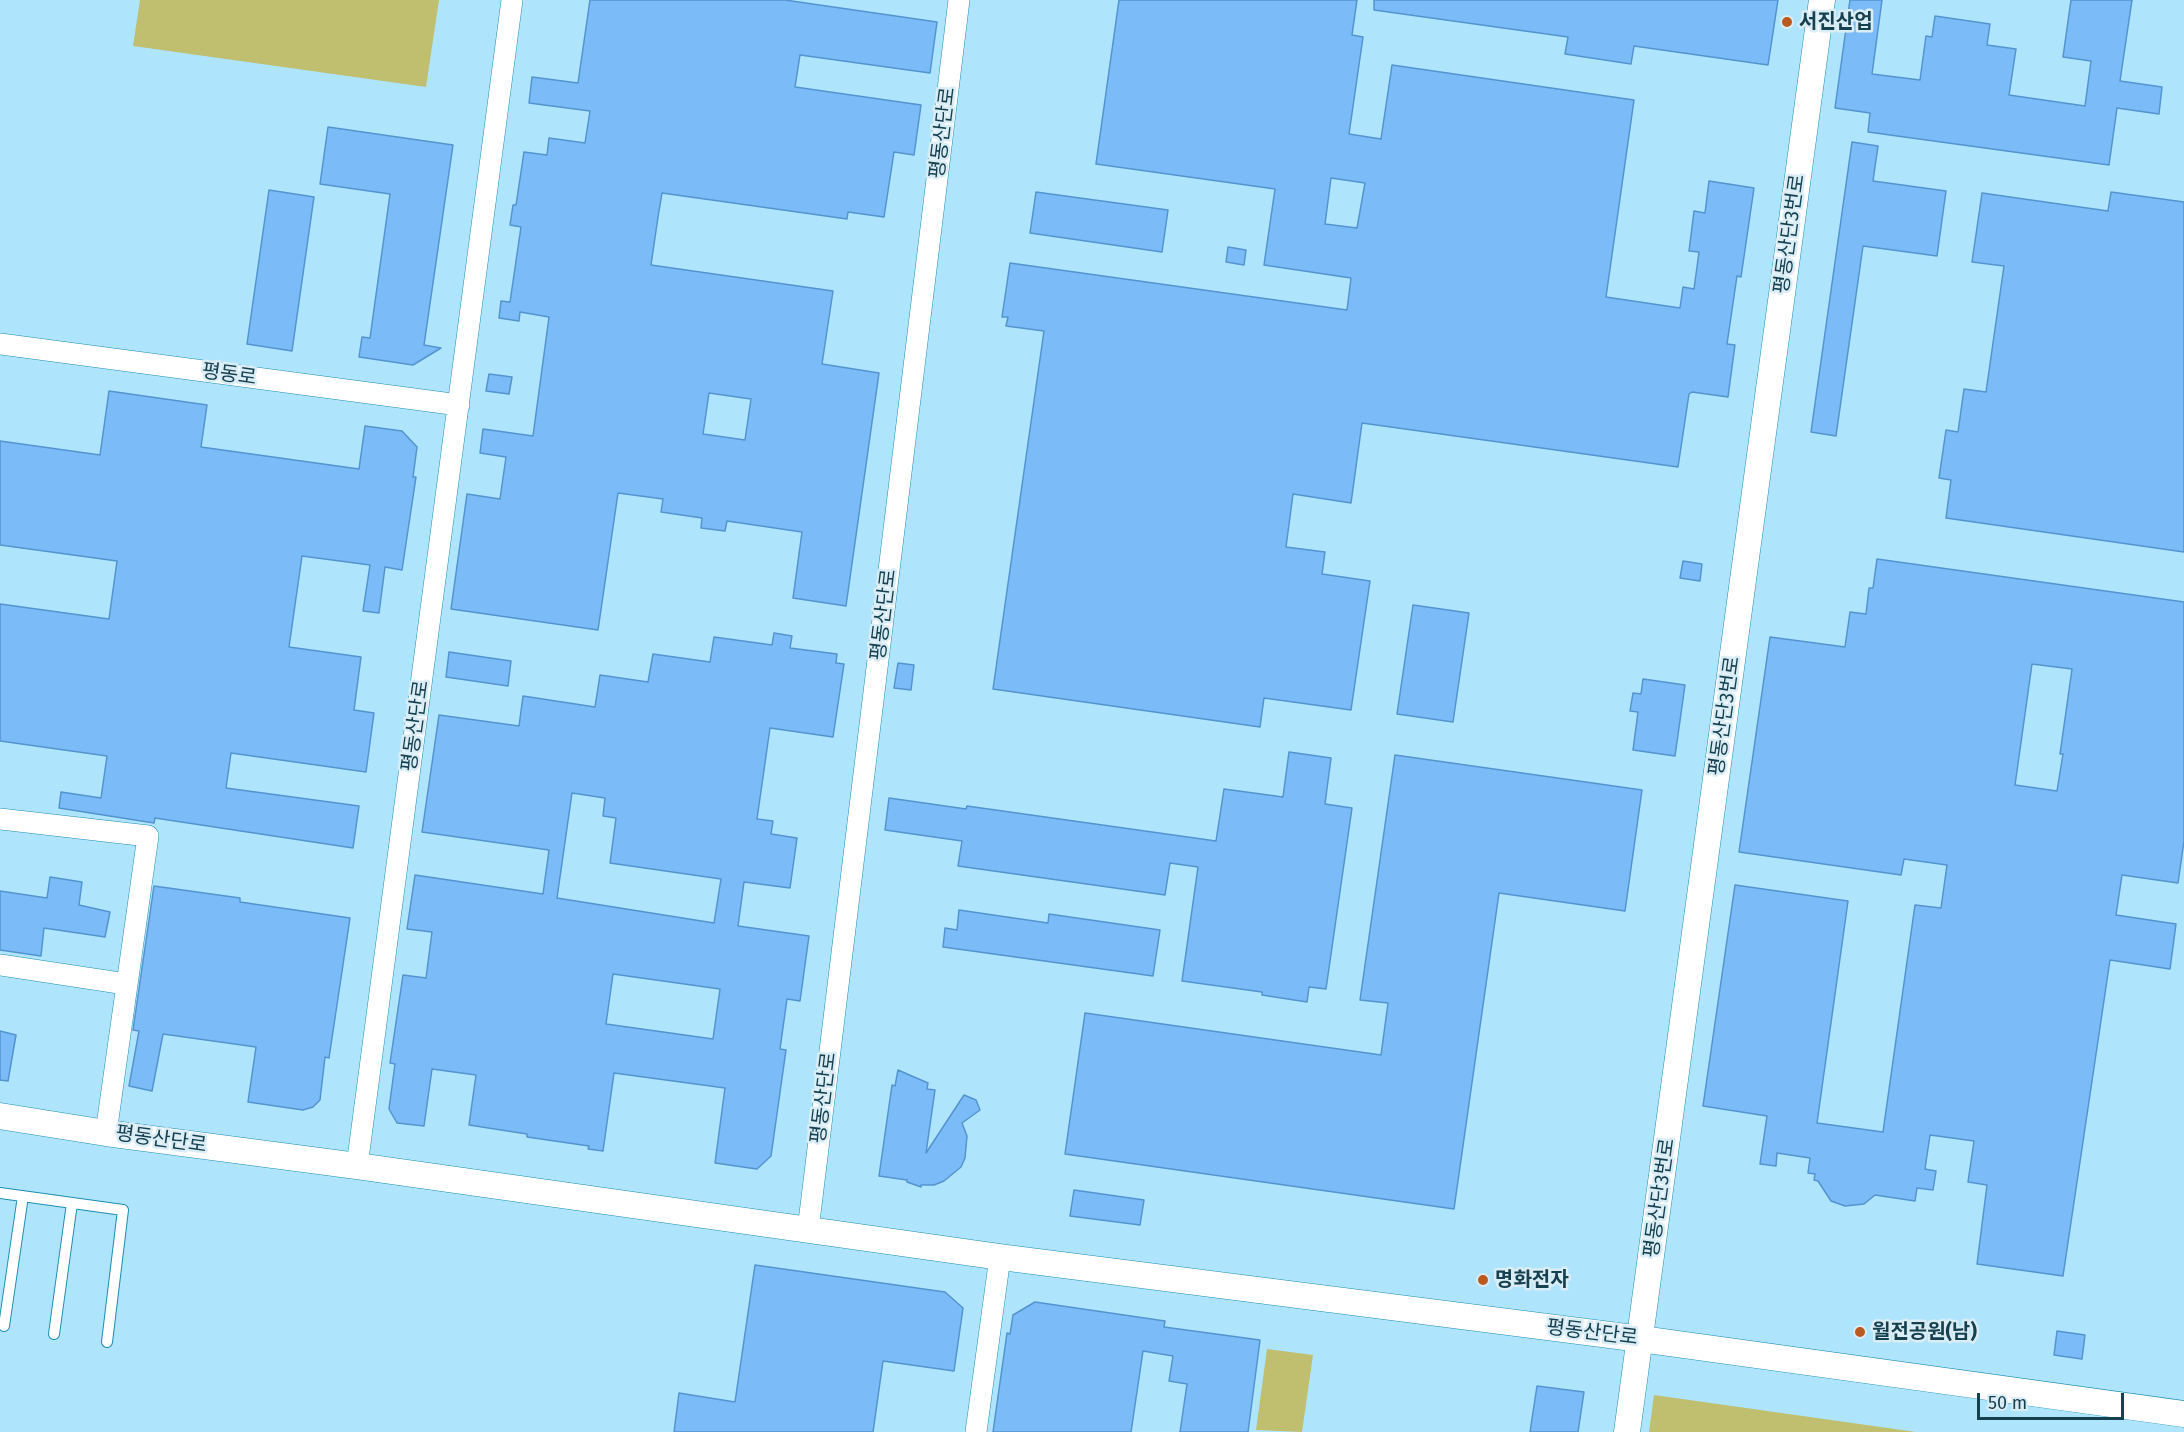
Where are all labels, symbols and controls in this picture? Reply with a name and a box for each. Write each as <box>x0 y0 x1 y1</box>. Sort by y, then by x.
place label: 서진산업 <box>1799 10 1873 34</box>
marker: 서진산업 <box>1780 15 1794 29</box>
street label: 평동산단로 <box>925 86 961 180</box>
street label: 평동산단3번로 <box>1770 173 1810 295</box>
street label: 평동로 <box>200 359 258 391</box>
street label: 평동산단로 <box>866 568 902 662</box>
street label: 평동산단3번로 <box>1705 655 1745 777</box>
street label: 평동산단로 <box>398 679 434 773</box>
street label: 평동산단로 <box>806 1051 842 1145</box>
street label: 평동산단로 <box>114 1122 208 1158</box>
street label: 평동산단3번로 <box>1640 1137 1680 1259</box>
place label: 명화전자 <box>1495 1268 1569 1292</box>
marker: 명화전자 <box>1476 1273 1490 1287</box>
street label: 평동산단로 <box>1545 1315 1639 1351</box>
place label: 월전공원(남) <box>1872 1320 1977 1344</box>
marker: 월전공원(남) <box>1853 1325 1867 1339</box>
scale bar <box>1980 1381 2127 1419</box>
text: 50 m <box>1988 1392 2027 1414</box>

